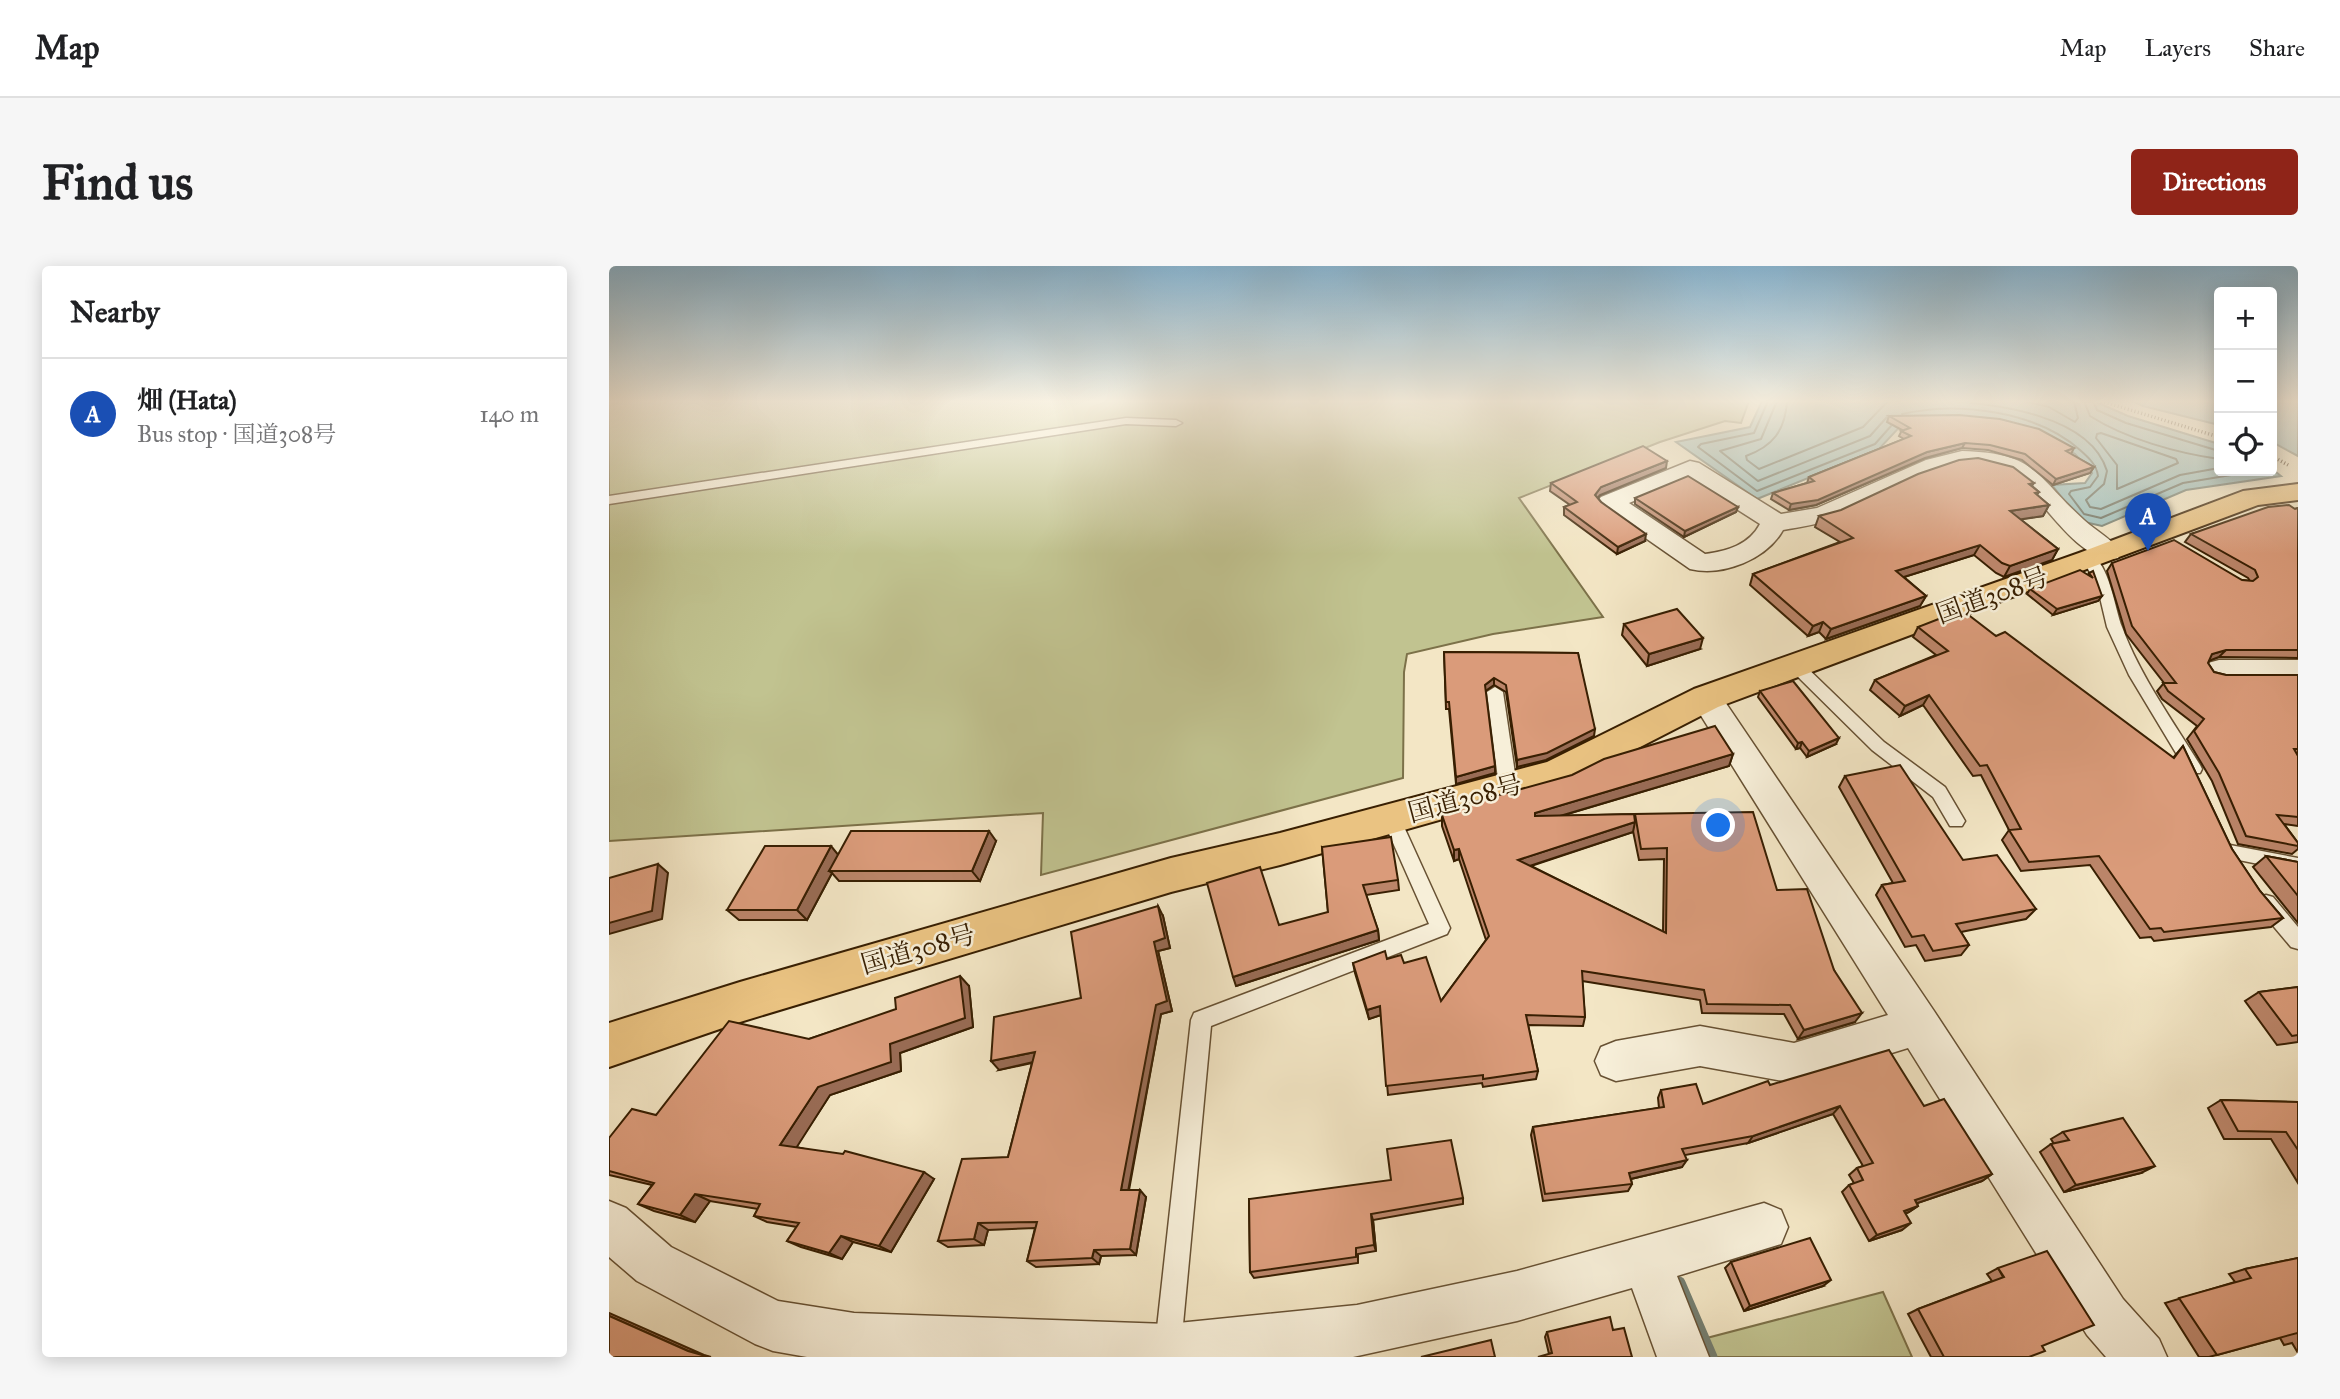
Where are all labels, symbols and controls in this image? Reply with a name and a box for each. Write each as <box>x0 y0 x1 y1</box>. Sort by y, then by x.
text: Map <box>35 28 99 68</box>
text: Map <box>2060 33 2107 63</box>
text: Layers <box>2145 33 2211 63</box>
text: Share <box>2249 33 2305 63</box>
button: Directions <box>2131 149 2298 215</box>
text: Find us <box>42 153 193 212</box>
map controls <box>2214 287 2277 476</box>
button: + <box>2214 287 2277 350</box>
text: Nearby <box>70 294 160 330</box>
button: − <box>2214 350 2277 413</box>
text: 畑 (Hata) <box>137 384 237 416</box>
text: A <box>85 400 101 428</box>
text: 140 m <box>479 400 539 428</box>
button: locate <box>2214 413 2277 476</box>
text: Bus stop · 国道308号 <box>137 420 336 448</box>
pin: A <box>2125 493 2171 551</box>
street label: 国道308号 <box>1931 560 2053 630</box>
street label: 国道308号 <box>1404 767 1526 829</box>
your location <box>1701 808 1735 842</box>
street label: 国道308号 <box>857 917 979 981</box>

